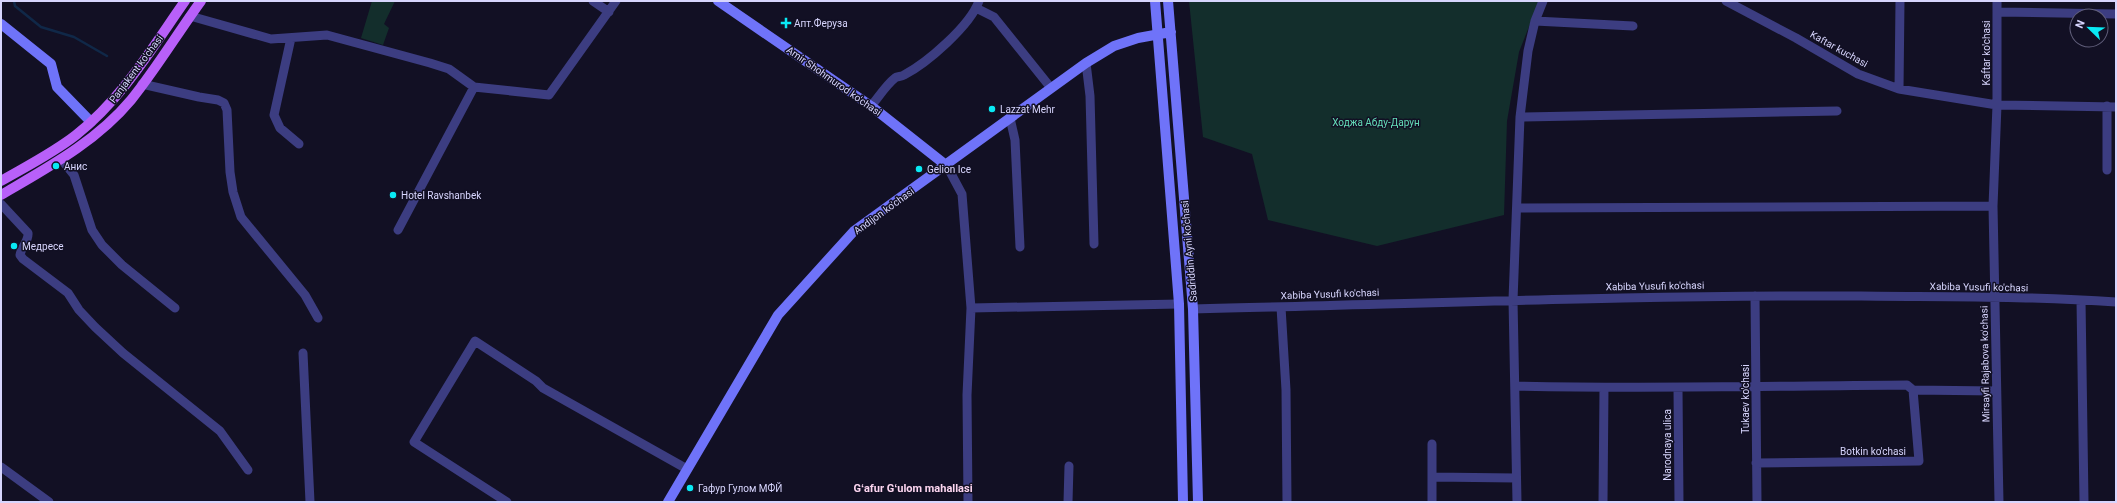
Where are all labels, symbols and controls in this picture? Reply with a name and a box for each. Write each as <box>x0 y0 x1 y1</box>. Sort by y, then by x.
north arrow <box>2069 8 2109 48</box>
place label: Апт.Феруза <box>794 17 848 29</box>
marker: Апт.Феруза <box>781 18 791 28</box>
text: N <box>2073 18 2088 30</box>
street label: Kaftar ko'chasi <box>1981 20 1992 86</box>
street label: Kaftar kuchasi <box>1808 29 1870 69</box>
street label: Panjakent ko'chasi <box>107 33 165 105</box>
street label: Amir Shohmurod ko'chasi <box>785 44 883 118</box>
marker: Lazzat Mehr <box>987 104 997 114</box>
place label: Lazzat Mehr <box>1000 104 1055 115</box>
park label: Ходжа Абду-Дарун <box>1332 117 1420 128</box>
marker: Анис <box>51 161 61 171</box>
place label: Анис <box>64 161 87 172</box>
marker: Gelion Ice <box>914 164 924 174</box>
place label: Gelion Ice <box>927 164 971 175</box>
street label: Andijon ko'chasi <box>852 186 916 236</box>
marker: Hotel Ravshanbek <box>388 190 398 200</box>
place label: Hotel Ravshanbek <box>401 190 482 201</box>
street label: Sadriddin Ayni ko'chasi <box>1179 200 1199 302</box>
marker: Медресе <box>9 241 19 251</box>
place label: Медресе <box>22 241 64 252</box>
street label: Xabiba Yusufi ko'chasi <box>1606 280 1704 292</box>
street label: Xabiba Yusufi ko'chasi <box>1930 281 2028 293</box>
street label: Xabiba Yusufi ko'chasi <box>1281 287 1379 301</box>
street label: Mirsayfi Rajabova ko'chasi <box>1978 306 1992 422</box>
street label: Tukaev ko'chasi <box>1740 364 1751 434</box>
street label: Narodnaya ulica <box>1662 409 1673 481</box>
street label: Botkin ko'chasi <box>1840 446 1906 457</box>
place label: Гафур Гулом МФЙ <box>698 482 782 494</box>
district label: Gʻafur Gʻulom mahallasi <box>853 482 973 495</box>
marker: Гафур Гулом МФЙ <box>685 483 695 493</box>

